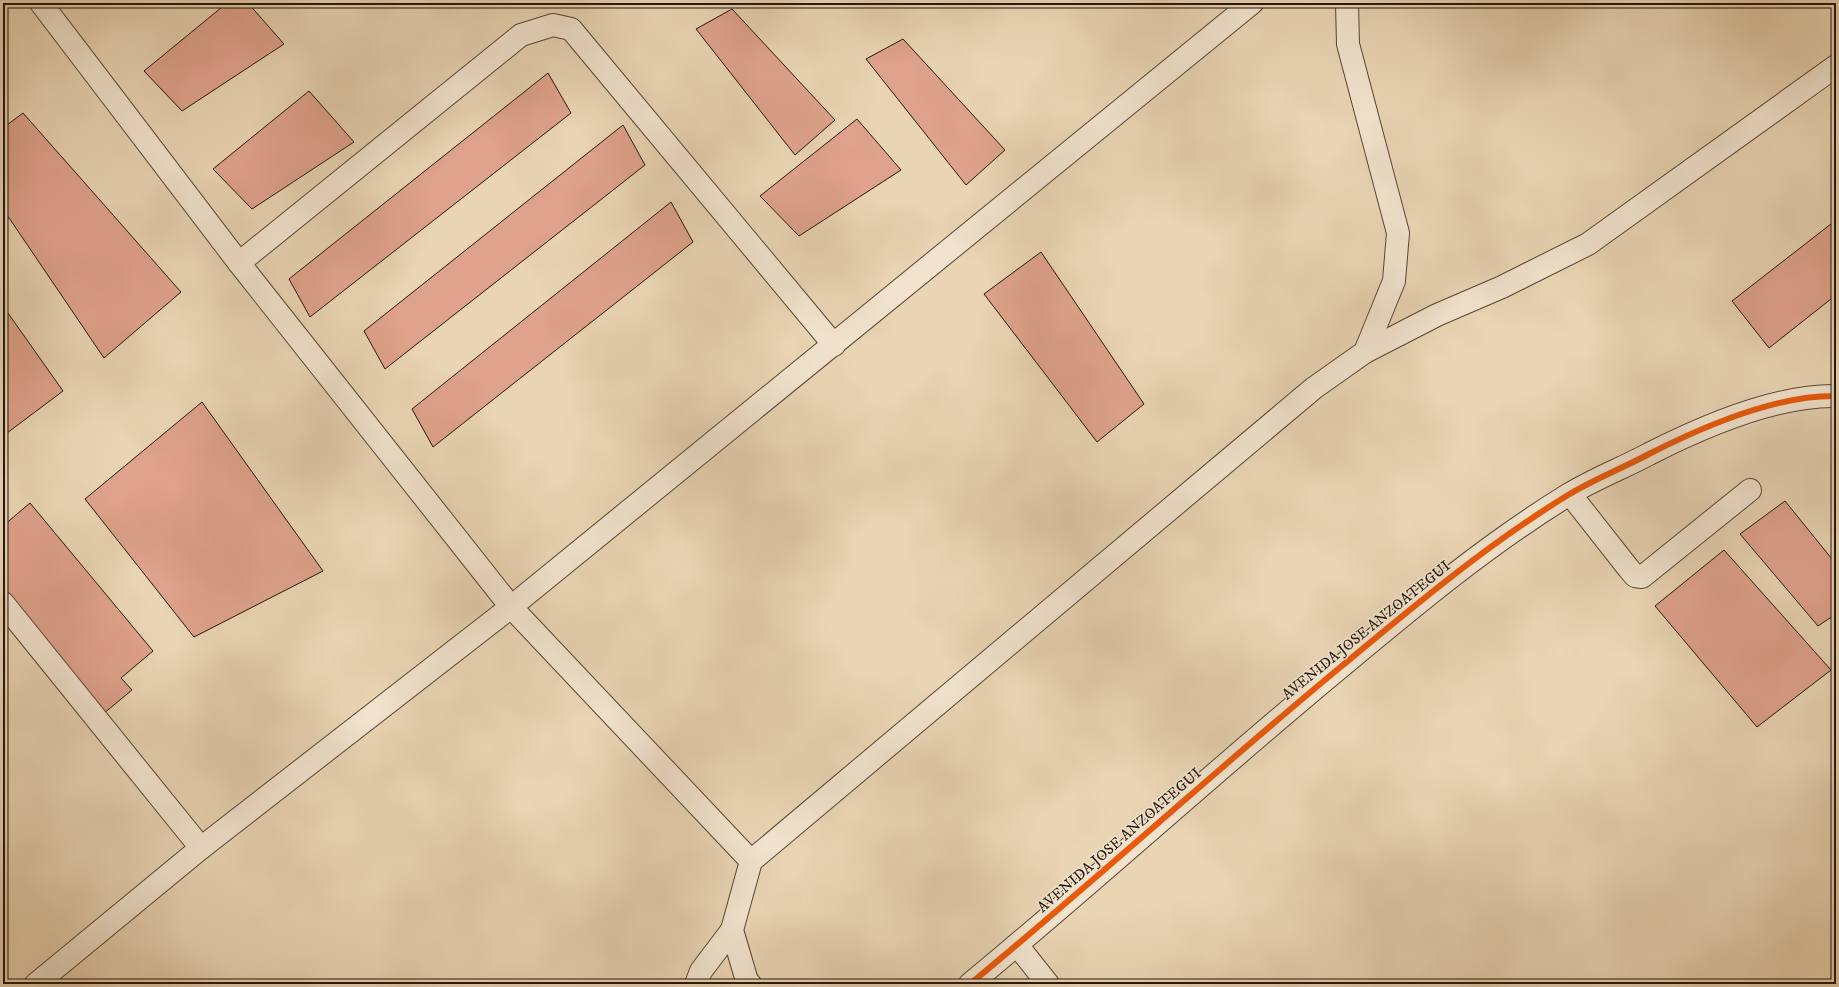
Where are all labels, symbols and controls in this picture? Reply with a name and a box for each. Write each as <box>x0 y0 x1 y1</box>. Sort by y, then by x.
street label: AVENIDA JOSE ANZOATEGUI <box>1278 557 1454 704</box>
street label: AVENIDA JOSE ANZOATEGUI <box>1033 764 1205 917</box>

